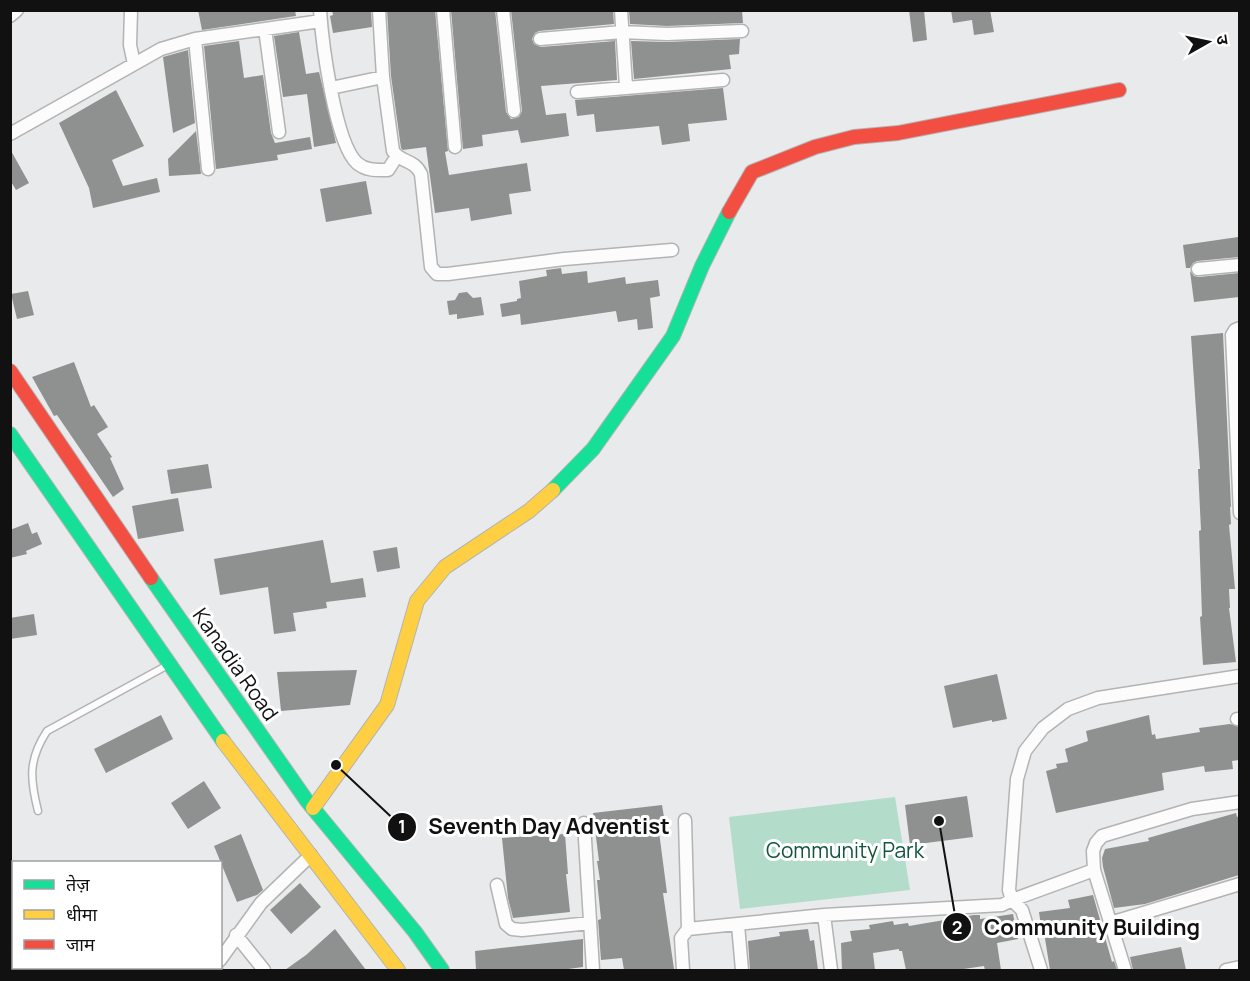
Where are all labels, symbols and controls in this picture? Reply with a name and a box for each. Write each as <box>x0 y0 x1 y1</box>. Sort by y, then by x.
north arrow <box>1178 12 1238 72</box>
text: उ <box>1211 33 1235 47</box>
street label: Kanadia Road <box>187 602 285 726</box>
callout: Seventh Day Adventist <box>387 807 682 847</box>
text: Seventh Day Adventist <box>428 811 670 841</box>
text: 1 <box>398 814 406 838</box>
park label: Community Park <box>766 836 925 864</box>
legend <box>12 861 222 969</box>
text: तेज़ <box>66 872 90 896</box>
text: धीमा <box>66 902 97 926</box>
callout: Community Building <box>942 907 1213 947</box>
text: Community Building <box>984 912 1200 942</box>
text: 2 <box>952 915 962 939</box>
text: जाम <box>66 932 96 956</box>

